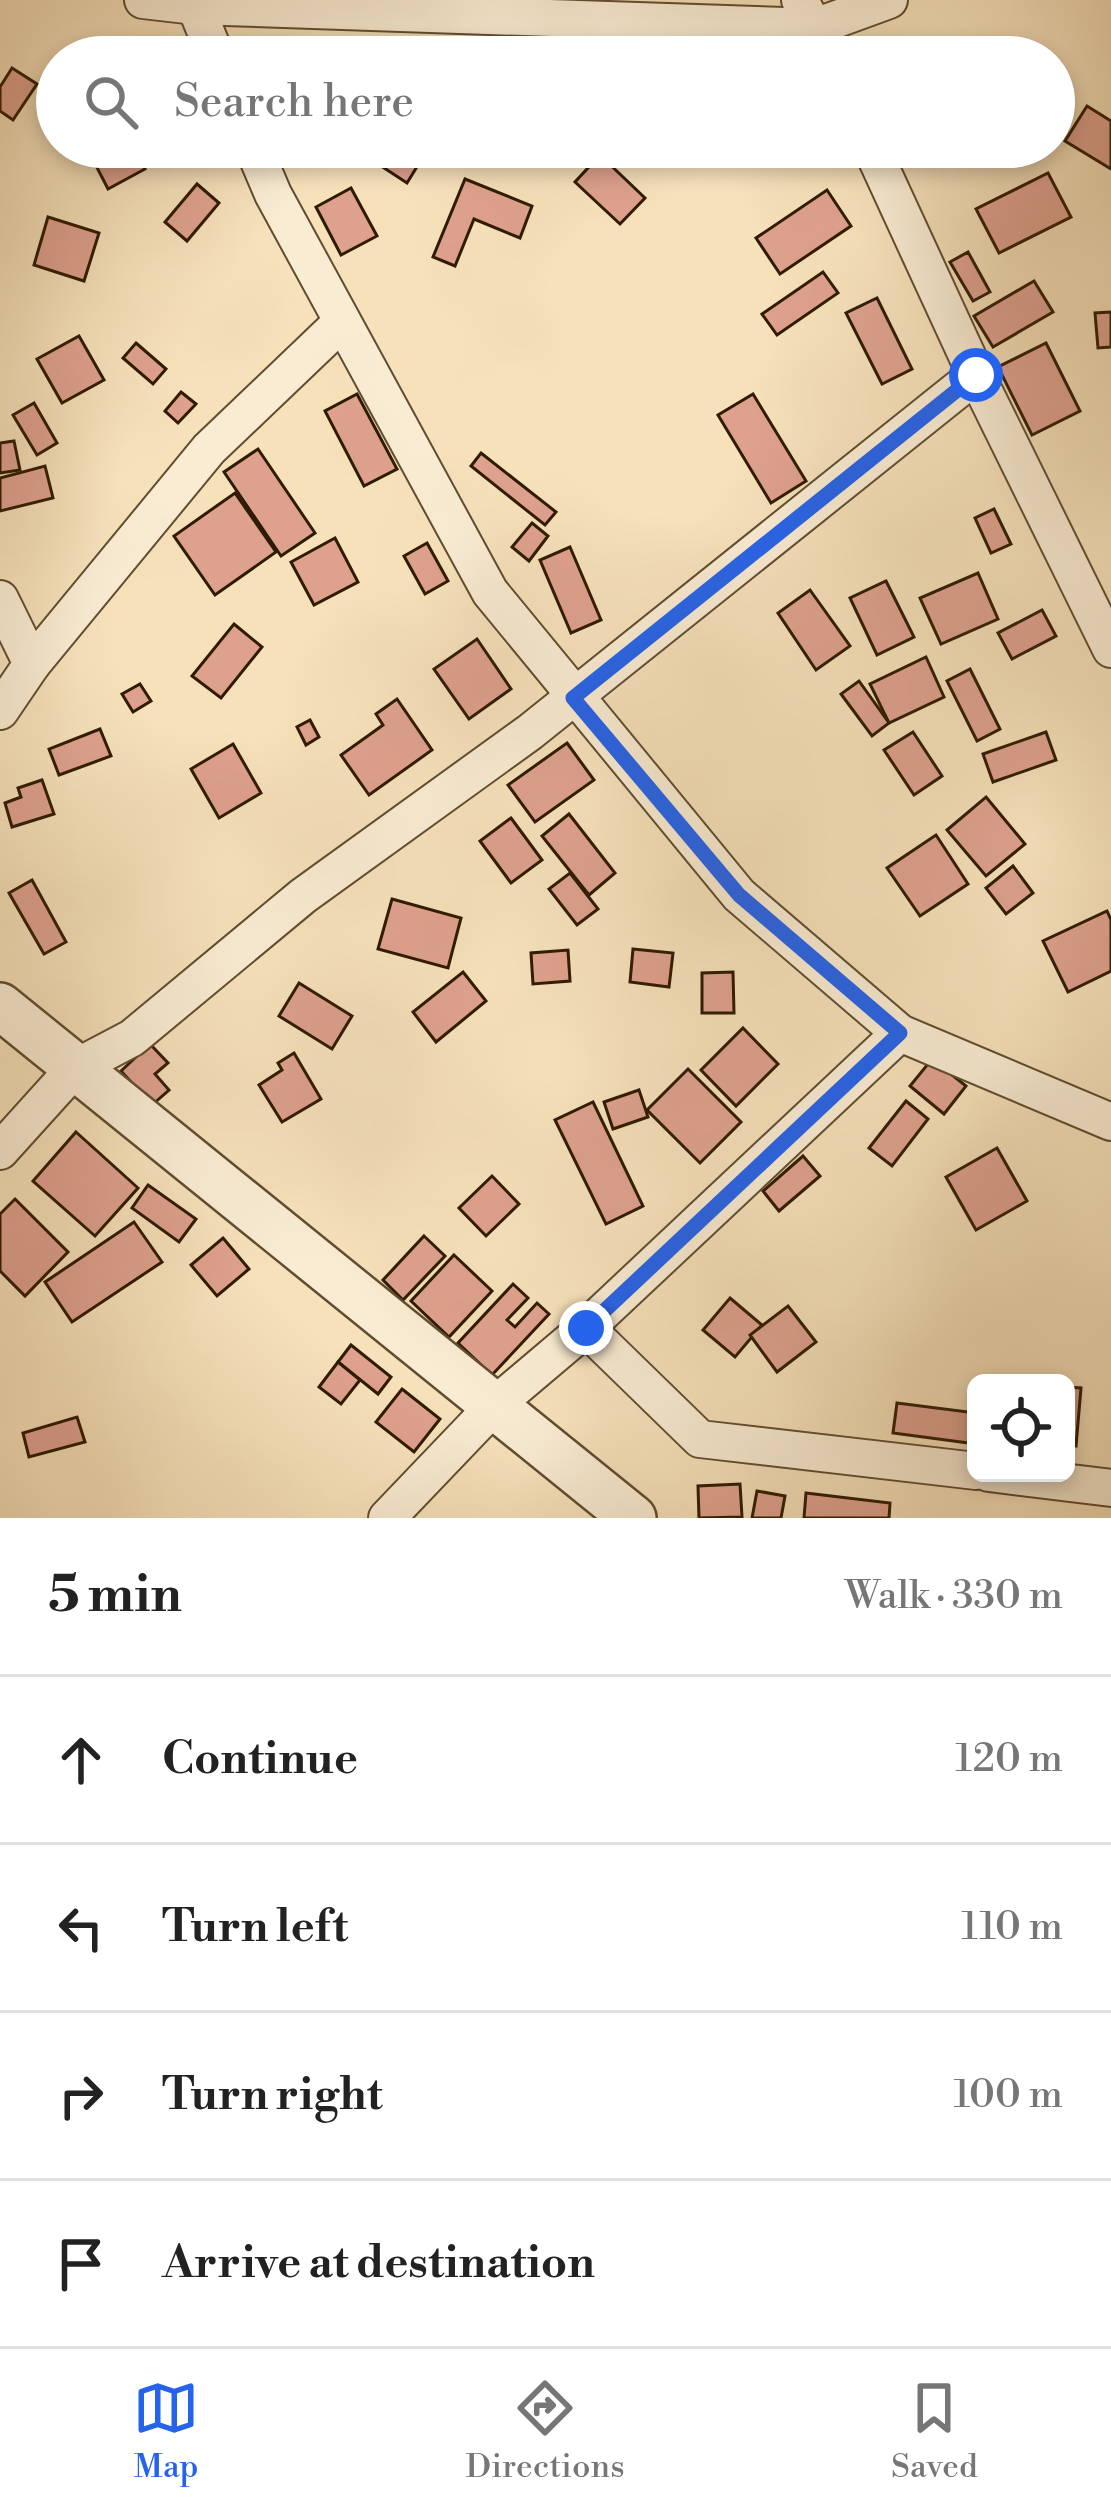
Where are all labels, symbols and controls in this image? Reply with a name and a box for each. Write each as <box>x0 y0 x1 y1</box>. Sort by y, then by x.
search box <box>36 36 1075 168</box>
icon: search <box>78 69 144 135</box>
text: Search here <box>174 74 414 131</box>
route start <box>949 348 1003 402</box>
route end <box>559 1301 613 1355</box>
map controls <box>967 1374 1075 1482</box>
button: locate <box>967 1374 1075 1482</box>
text: 5 min <box>48 1564 182 1628</box>
text: Walk · 330 m <box>845 1572 1063 1621</box>
icon: ahead <box>48 1727 114 1793</box>
text: Continue <box>162 1731 358 1788</box>
text: 120 m <box>955 1735 1063 1784</box>
icon: left <box>48 1895 114 1961</box>
text: Turn left <box>162 1899 348 1956</box>
text: 110 m <box>961 1903 1063 1952</box>
icon: right <box>48 2063 114 2129</box>
text: Turn right <box>162 2067 383 2124</box>
text: 100 m <box>954 2071 1063 2120</box>
icon: arrive <box>48 2231 114 2297</box>
text: Arrive at destination <box>162 2235 595 2292</box>
tab: Map <box>133 2375 199 2488</box>
tab: Directions <box>466 2375 625 2488</box>
tab: Saved <box>891 2375 978 2488</box>

